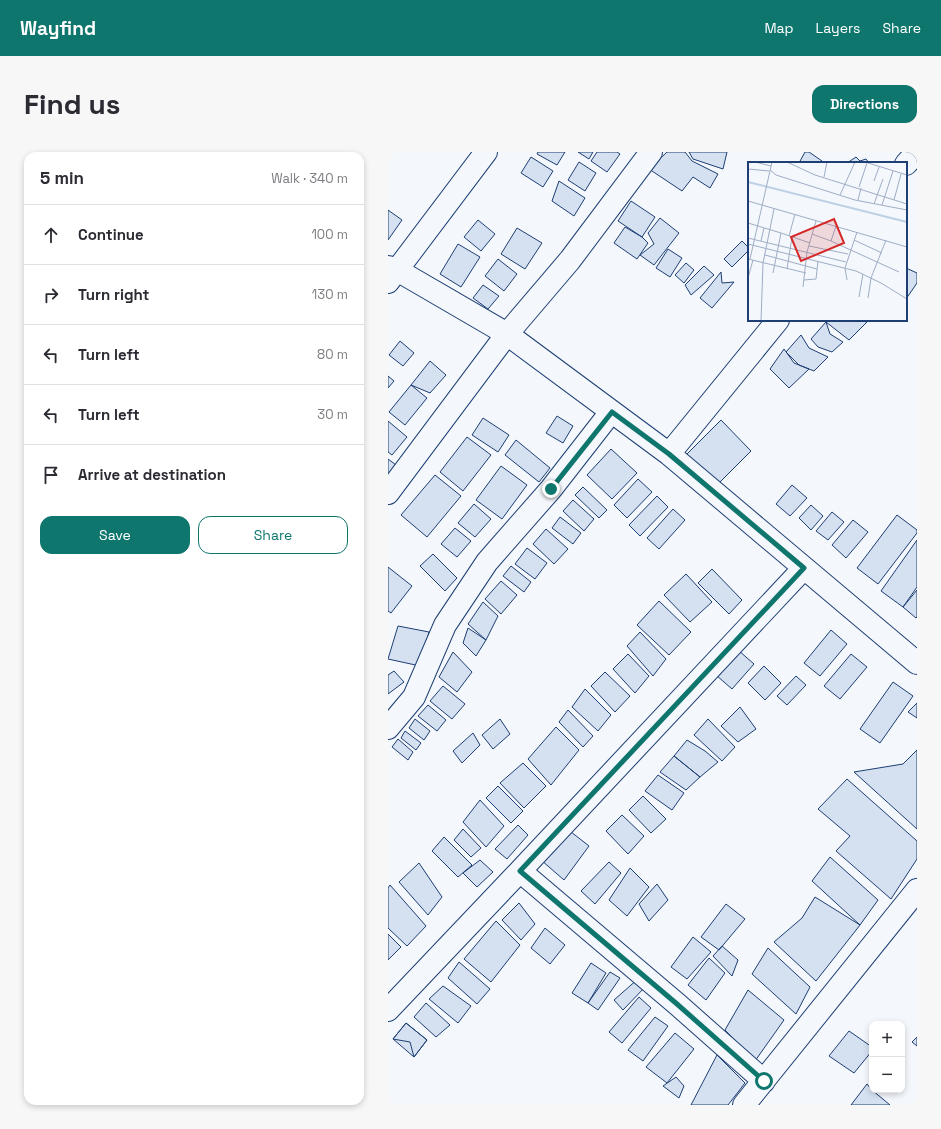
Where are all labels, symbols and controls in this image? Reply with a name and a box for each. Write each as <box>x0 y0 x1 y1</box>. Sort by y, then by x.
text: Wayfind <box>20 16 96 41</box>
text: Map <box>764 19 794 37</box>
text: Layers <box>816 19 860 37</box>
text: Share <box>882 19 921 37</box>
button: Directions <box>812 85 917 123</box>
text: Find us <box>24 86 121 122</box>
inset map <box>748 162 907 321</box>
text: 5 min <box>40 167 84 189</box>
text: Walk · 340 m <box>271 170 348 187</box>
icon: ahead <box>40 224 62 246</box>
text: Continue <box>78 225 144 244</box>
text: 100 m <box>311 226 348 243</box>
icon: right <box>40 284 62 306</box>
text: Turn right <box>78 285 149 304</box>
text: 130 m <box>312 286 348 303</box>
icon: left <box>40 344 62 366</box>
text: Turn left <box>78 345 140 364</box>
text: 80 m <box>317 346 348 363</box>
icon: left <box>40 404 62 426</box>
text: Turn left <box>78 405 140 424</box>
text: 30 m <box>317 406 348 423</box>
icon: arrive <box>40 464 62 486</box>
text: Arrive at destination <box>78 465 226 484</box>
route end <box>542 480 560 498</box>
button: Save <box>40 516 190 554</box>
button: Share <box>198 516 348 554</box>
map controls <box>869 1021 905 1093</box>
button: + <box>869 1021 905 1057</box>
button: − <box>869 1057 905 1093</box>
route start <box>755 1072 773 1090</box>

